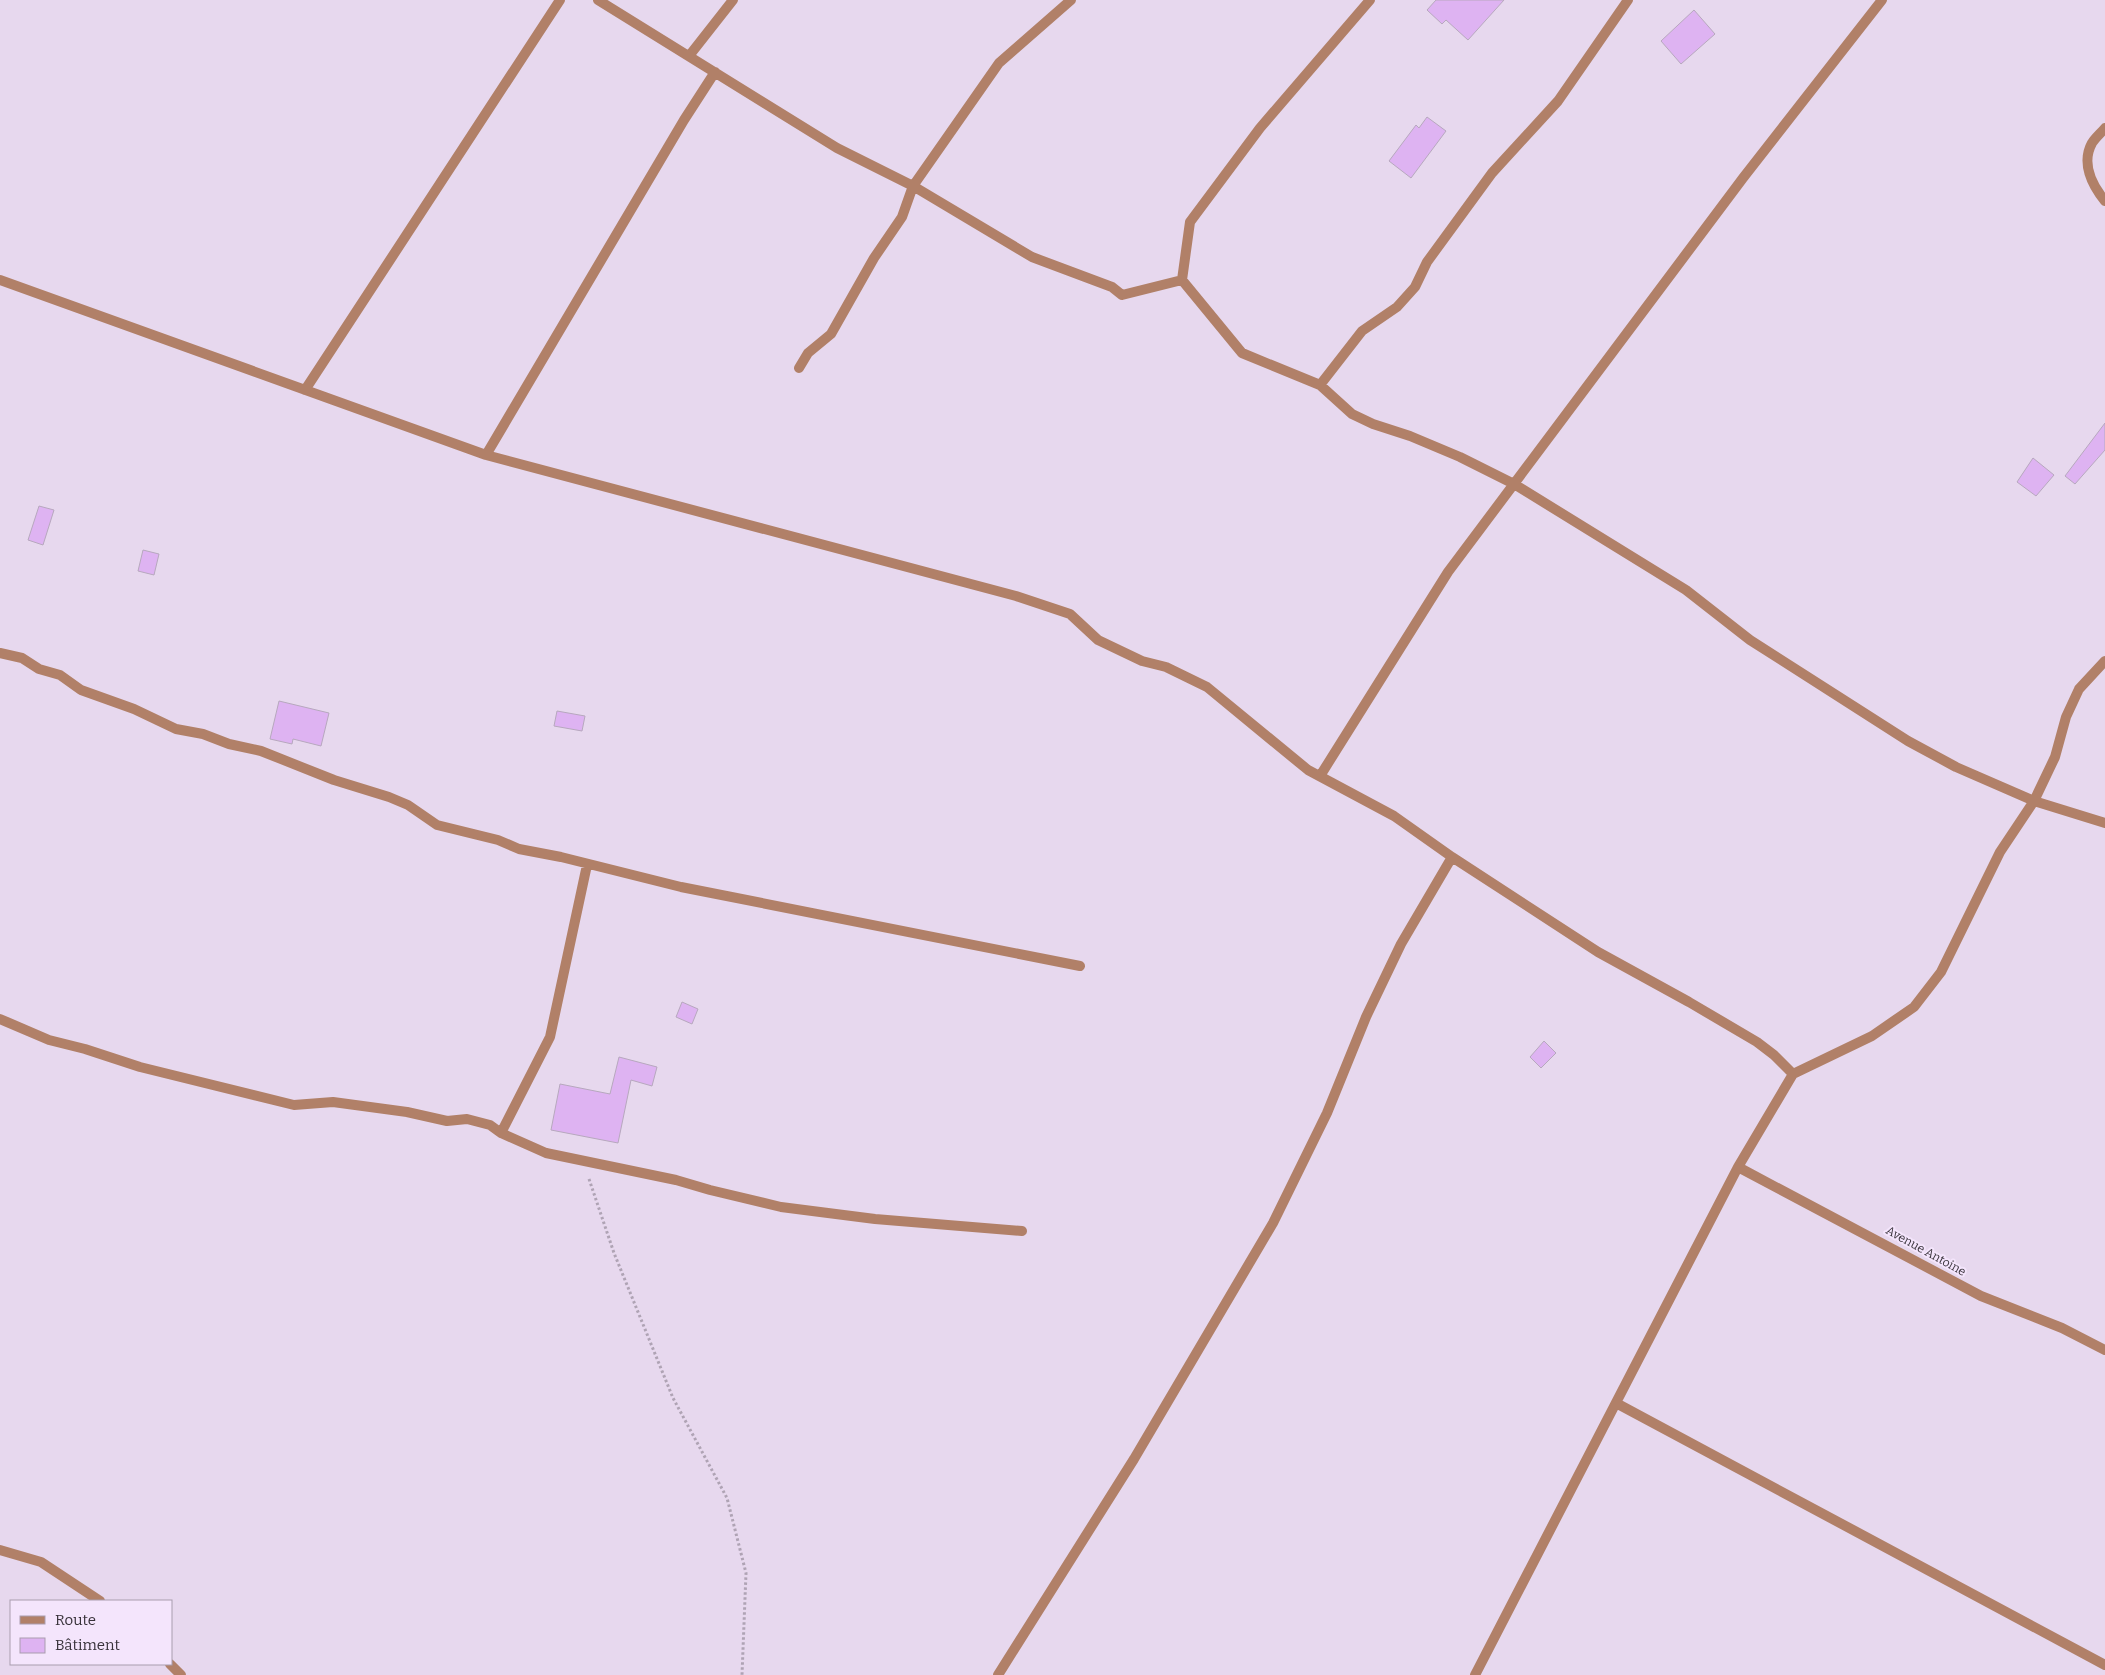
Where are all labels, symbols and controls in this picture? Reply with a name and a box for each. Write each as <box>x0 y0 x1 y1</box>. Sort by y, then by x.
street label: Avenue Antoine <box>1884 1223 1968 1279</box>
legend <box>10 1600 172 1665</box>
text: Route <box>55 1611 96 1629</box>
text: Bâtiment <box>55 1636 120 1654</box>

